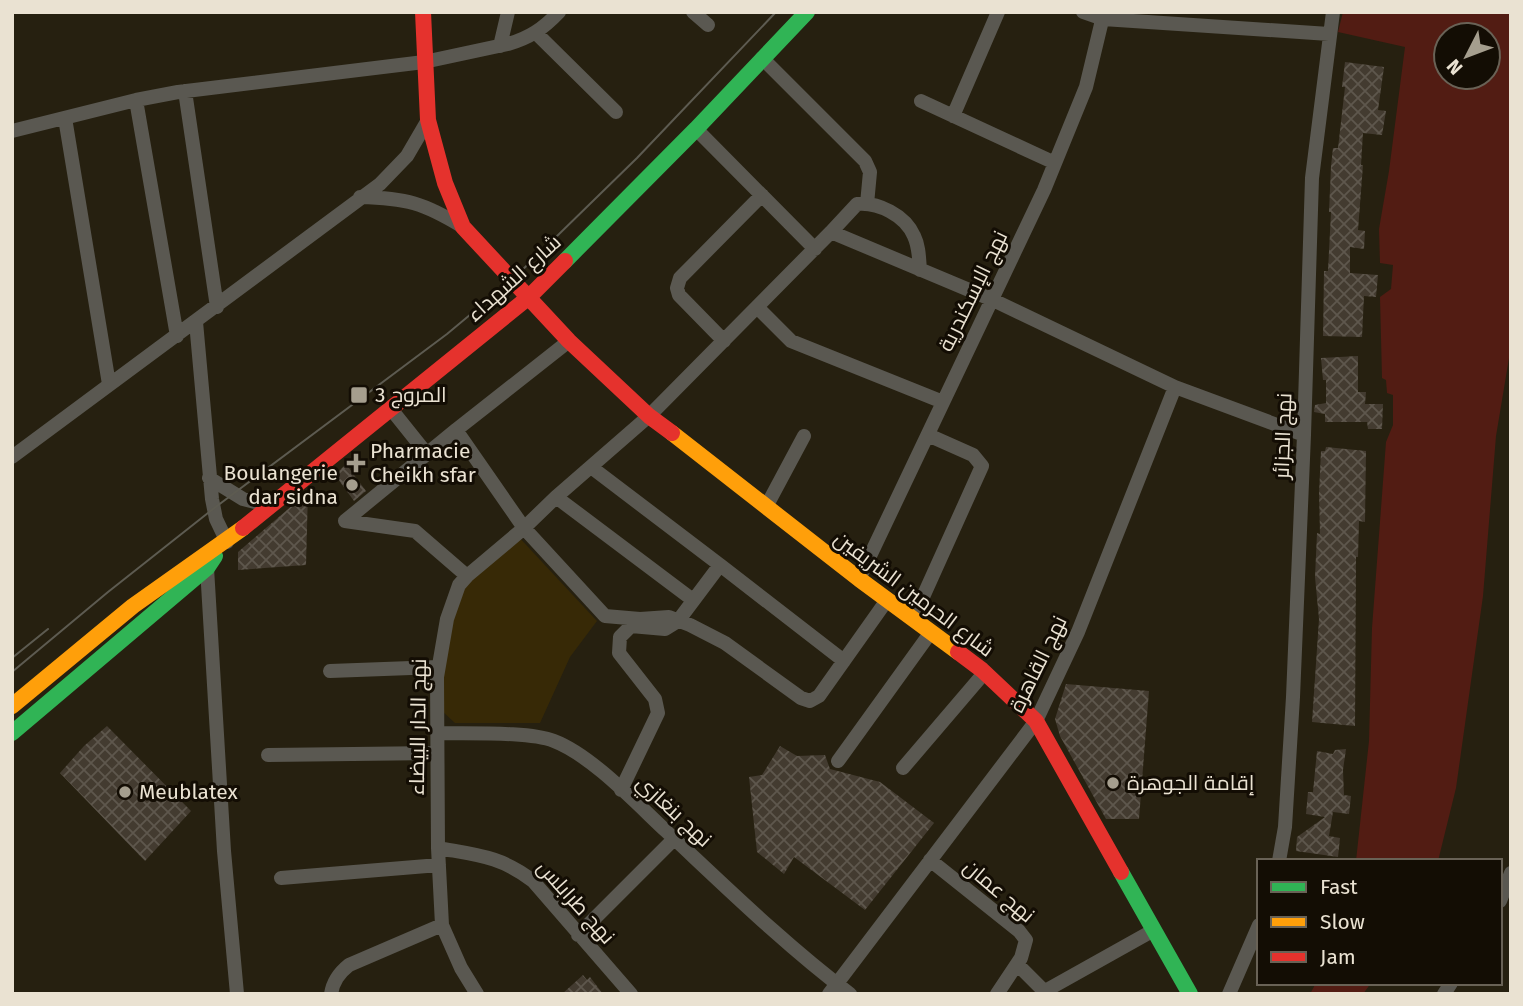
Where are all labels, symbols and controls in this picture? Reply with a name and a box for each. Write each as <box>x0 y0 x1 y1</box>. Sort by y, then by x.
north arrow <box>1432 21 1502 91</box>
text: N <box>1442 55 1468 79</box>
street label: نهج الإسكندرية <box>933 226 1014 356</box>
street label: شارع الشهداء <box>461 229 567 328</box>
place label: المروج 3 <box>375 382 447 409</box>
marker: المروج 3 <box>349 385 369 405</box>
street label: نهج الجزائر <box>1268 392 1298 481</box>
place label: Pharmacie Cheikh sfar <box>370 438 476 488</box>
marker: Pharmacie Cheikh sfar <box>348 455 364 471</box>
place label: Boulangerie dar sidna <box>223 460 338 510</box>
marker: Boulangerie dar sidna <box>344 477 360 493</box>
street label: شارع الحرمين الشريفين <box>828 525 999 663</box>
street label: نهج القاهرة <box>1003 611 1073 717</box>
street label: نهج الدار البيضاء <box>404 658 433 796</box>
street label: نهج بنغازي <box>629 769 717 855</box>
place label: إقامة الجوهرة <box>1127 770 1254 796</box>
marker: إقامة الجوهرة <box>1105 775 1121 791</box>
place label: Meublatex <box>139 779 238 805</box>
marker: Meublatex <box>117 784 133 800</box>
street label: نهج عمان <box>957 854 1040 929</box>
street label: نهج طرابلس <box>531 855 620 950</box>
legend <box>1257 859 1502 985</box>
text: Fast <box>1320 874 1358 900</box>
text: Slow <box>1320 909 1365 935</box>
text: Jam <box>1320 944 1356 970</box>

